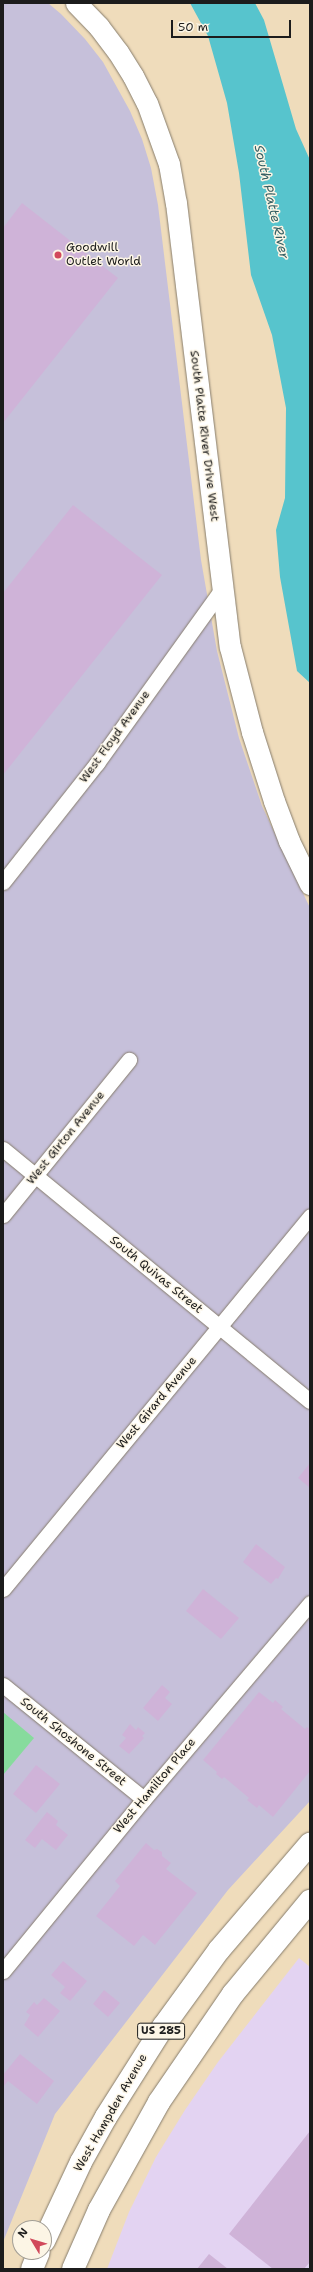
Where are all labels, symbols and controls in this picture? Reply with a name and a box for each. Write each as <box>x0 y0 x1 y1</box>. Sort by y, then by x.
scale bar <box>173 12 293 38</box>
text: 50 m <box>178 19 208 35</box>
water label: South Platte River <box>250 144 292 260</box>
place label: Goodwill Outlet World <box>66 241 141 269</box>
marker: Goodwill Outlet World <box>53 250 63 260</box>
street label: South Platte River Drive West <box>186 350 222 522</box>
street label: West Floyd Avenue <box>77 688 153 786</box>
street label: West Girton Avenue <box>24 1088 108 1188</box>
street label: South Quivas Street <box>107 1233 205 1317</box>
street label: West Girard Avenue <box>114 1354 200 1452</box>
street label: South Shoshone Street <box>17 1695 129 1789</box>
street label: West Hamilton Place <box>111 1735 199 1837</box>
road number: US 285 <box>137 2022 185 2040</box>
street label: West Hampden Avenue <box>71 2051 151 2175</box>
north arrow <box>12 2220 52 2260</box>
text: N <box>14 2225 32 2241</box>

